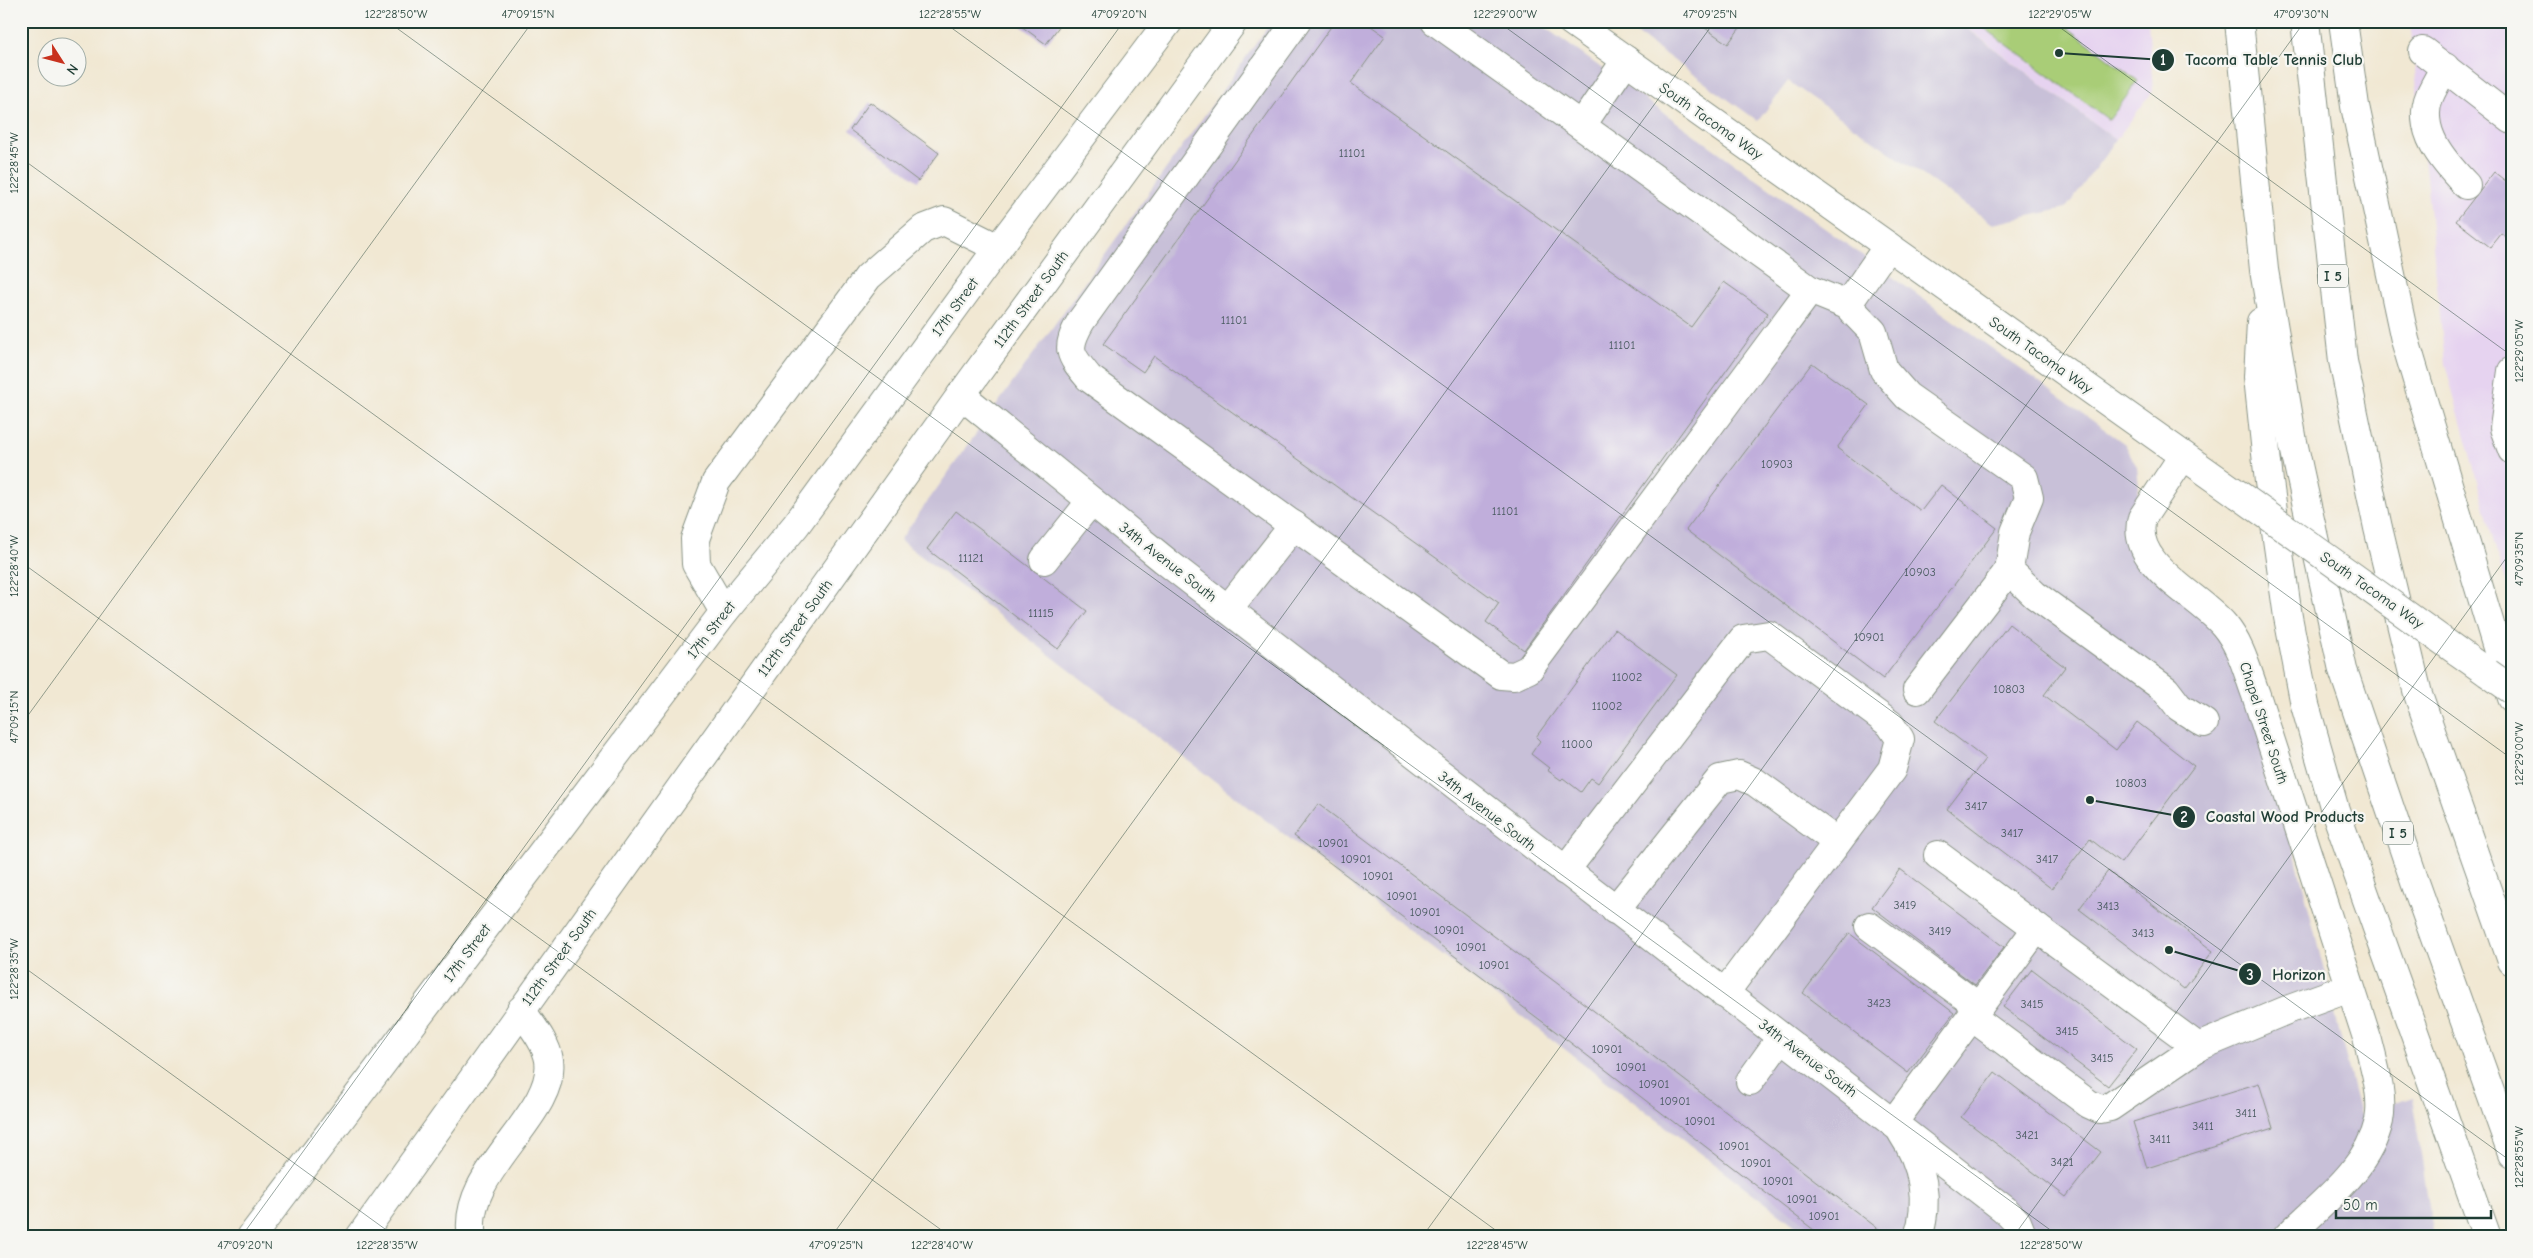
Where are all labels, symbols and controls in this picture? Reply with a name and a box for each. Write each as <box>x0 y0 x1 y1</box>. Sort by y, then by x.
text: 122°28'50"W <box>365 7 428 21</box>
text: 47°09'15"N <box>502 7 554 21</box>
text: 122°28'55"W <box>919 7 981 21</box>
text: 47°09'20"N <box>1091 7 1147 21</box>
text: 122°29'00"W <box>1473 7 1537 21</box>
text: 47°09'25"N <box>1683 7 1737 21</box>
text: 122°29'05"W <box>2029 7 2092 21</box>
text: 47°09'30"N <box>2273 7 2329 21</box>
north arrow <box>38 38 88 88</box>
callout: Tacoma Table Tennis Club <box>2151 44 2373 75</box>
text: 1 <box>2160 51 2166 69</box>
text: Tacoma Table Tennis Club <box>2185 51 2363 69</box>
text: N <box>63 61 82 78</box>
street label: South Tacoma Way <box>1656 79 1766 164</box>
text: 122°28'45"W <box>7 132 21 194</box>
house number: 11101 <box>1339 146 1365 160</box>
street label: 112th Street South <box>990 247 1072 351</box>
road number: I 5 <box>2318 264 2348 288</box>
street label: 17th Street <box>928 274 983 340</box>
house number: 11101 <box>1221 313 1247 327</box>
street label: South Tacoma Way <box>1986 313 2096 398</box>
text: 122°29'05"W <box>2512 319 2526 382</box>
house number: 11101 <box>1609 338 1635 352</box>
house number: 10903 <box>1761 457 1793 471</box>
house number: 11101 <box>1492 504 1518 518</box>
street label: 34th Avenue South <box>1116 518 1220 606</box>
text: 47°09'35"N <box>2512 532 2526 586</box>
text: 122°28'40"W <box>7 534 21 597</box>
street label: South Tacoma Way <box>2317 548 2427 633</box>
house number: 11121 <box>958 551 984 565</box>
house number: 10903 <box>1904 565 1936 579</box>
street label: 112th Street South <box>754 576 836 680</box>
street label: 17th Street <box>683 597 739 662</box>
house number: 11115 <box>1028 606 1054 620</box>
house number: 10901 <box>1854 630 1884 644</box>
street label: Chapel Street South <box>2236 660 2292 786</box>
house number: 11002 <box>1612 670 1642 684</box>
house number: 10803 <box>1993 682 2025 696</box>
text: 47°09'15"N <box>7 691 21 743</box>
house number: 11002 <box>1592 699 1622 713</box>
text: 122°29'00"W <box>2512 722 2526 786</box>
house number: 11000 <box>1561 737 1593 751</box>
street label: 34th Avenue South <box>1435 767 1539 855</box>
house number: 10803 <box>2115 776 2147 790</box>
house number: 3417 <box>1965 799 1987 813</box>
callout: Coastal Wood Products <box>2171 801 2375 832</box>
text: 2 <box>2180 808 2188 826</box>
text: Coastal Wood Products <box>2206 808 2364 826</box>
road number: I 5 <box>2383 821 2413 844</box>
house number: 3417 <box>2001 826 2023 840</box>
house number: 10901 <box>1318 836 1348 850</box>
house number: 10901 <box>1341 852 1371 866</box>
house number: 3417 <box>2036 852 2058 866</box>
house number: 10901 <box>1363 869 1393 883</box>
house number: 10901 <box>1387 889 1417 903</box>
house number: 3419 <box>1893 898 1917 912</box>
house number: 3413 <box>2097 899 2119 913</box>
street label: 112th Street South <box>518 905 600 1009</box>
house number: 10901 <box>1410 905 1440 919</box>
street label: 17th Street <box>439 920 495 986</box>
house number: 10901 <box>1434 923 1464 937</box>
house number: 3419 <box>1928 924 1952 938</box>
house number: 3413 <box>2132 926 2154 940</box>
text: 122°28'35"W <box>7 938 21 1000</box>
house number: 10901 <box>1456 940 1486 954</box>
house number: 10901 <box>1479 958 1509 972</box>
callout: Horizon <box>2237 959 2336 990</box>
text: 3 <box>2246 966 2254 984</box>
text: Horizon <box>2272 966 2326 984</box>
house number: 3423 <box>1867 996 1891 1010</box>
house number: 3415 <box>2020 997 2044 1011</box>
street label: 34th Avenue South <box>1755 1015 1861 1101</box>
house number: 3415 <box>2055 1024 2079 1038</box>
house number: 10901 <box>1592 1042 1622 1056</box>
house number: 3415 <box>2090 1051 2114 1065</box>
house number: 10901 <box>1616 1060 1646 1074</box>
house number: 10901 <box>1639 1077 1669 1091</box>
house number: 10901 <box>1660 1094 1690 1108</box>
house number: 3411 <box>2235 1106 2257 1120</box>
house number: 10901 <box>1685 1114 1715 1128</box>
house number: 3411 <box>2192 1119 2214 1133</box>
text: 122°28'55"W <box>2512 1126 2526 1188</box>
house number: 3421 <box>2016 1128 2039 1142</box>
house number: 3411 <box>2149 1132 2171 1146</box>
house number: 10901 <box>1719 1139 1749 1153</box>
house number: 3421 <box>2051 1155 2074 1169</box>
house number: 10901 <box>1741 1156 1771 1170</box>
house number: 10901 <box>1763 1174 1793 1188</box>
scale bar <box>2336 1188 2490 1220</box>
house number: 10901 <box>1787 1192 1817 1206</box>
text: 50 m <box>2343 1196 2378 1214</box>
house number: 10901 <box>1809 1209 1839 1223</box>
text: 47°09'20"N <box>217 1238 273 1252</box>
text: 122°28'35"W <box>356 1238 418 1252</box>
text: 47°09'25"N <box>809 1238 863 1252</box>
text: 122°28'40"W <box>911 1238 974 1252</box>
text: 122°28'45"W <box>1466 1238 1528 1252</box>
text: 122°28'50"W <box>2020 1238 2083 1252</box>

